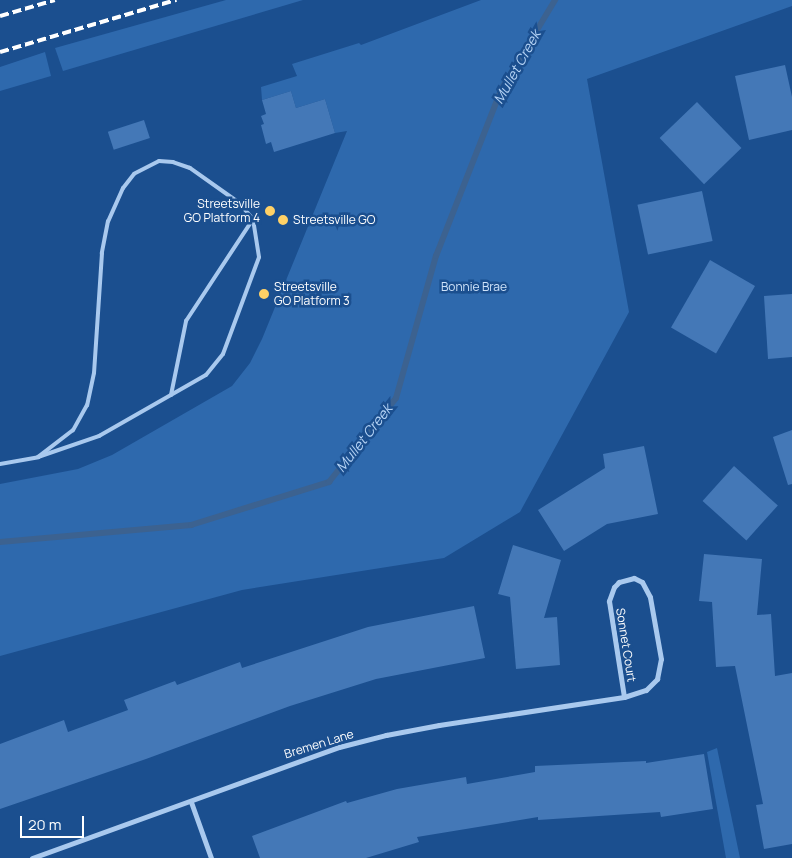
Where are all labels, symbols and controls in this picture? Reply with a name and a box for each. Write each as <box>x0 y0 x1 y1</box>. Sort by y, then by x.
water label: Mullet Creek <box>490 27 544 107</box>
place label: Streetsville GO Platform 4 <box>184 197 260 225</box>
marker: Streetsville GO Platform 4 <box>264 205 276 217</box>
place label: Streetsville GO <box>293 213 375 227</box>
marker: Streetsville GO <box>277 214 289 226</box>
place label: Streetsville GO Platform 3 <box>274 280 350 308</box>
park label: Bonnie Brae <box>441 280 507 294</box>
marker: Streetsville GO Platform 3 <box>258 288 270 300</box>
water label: Mullet Creek <box>332 401 396 475</box>
street label: Sonnet Court <box>613 607 639 683</box>
street label: Bremen Lane <box>283 727 355 761</box>
scale bar <box>22 806 86 838</box>
text: 20 m <box>28 814 61 835</box>

